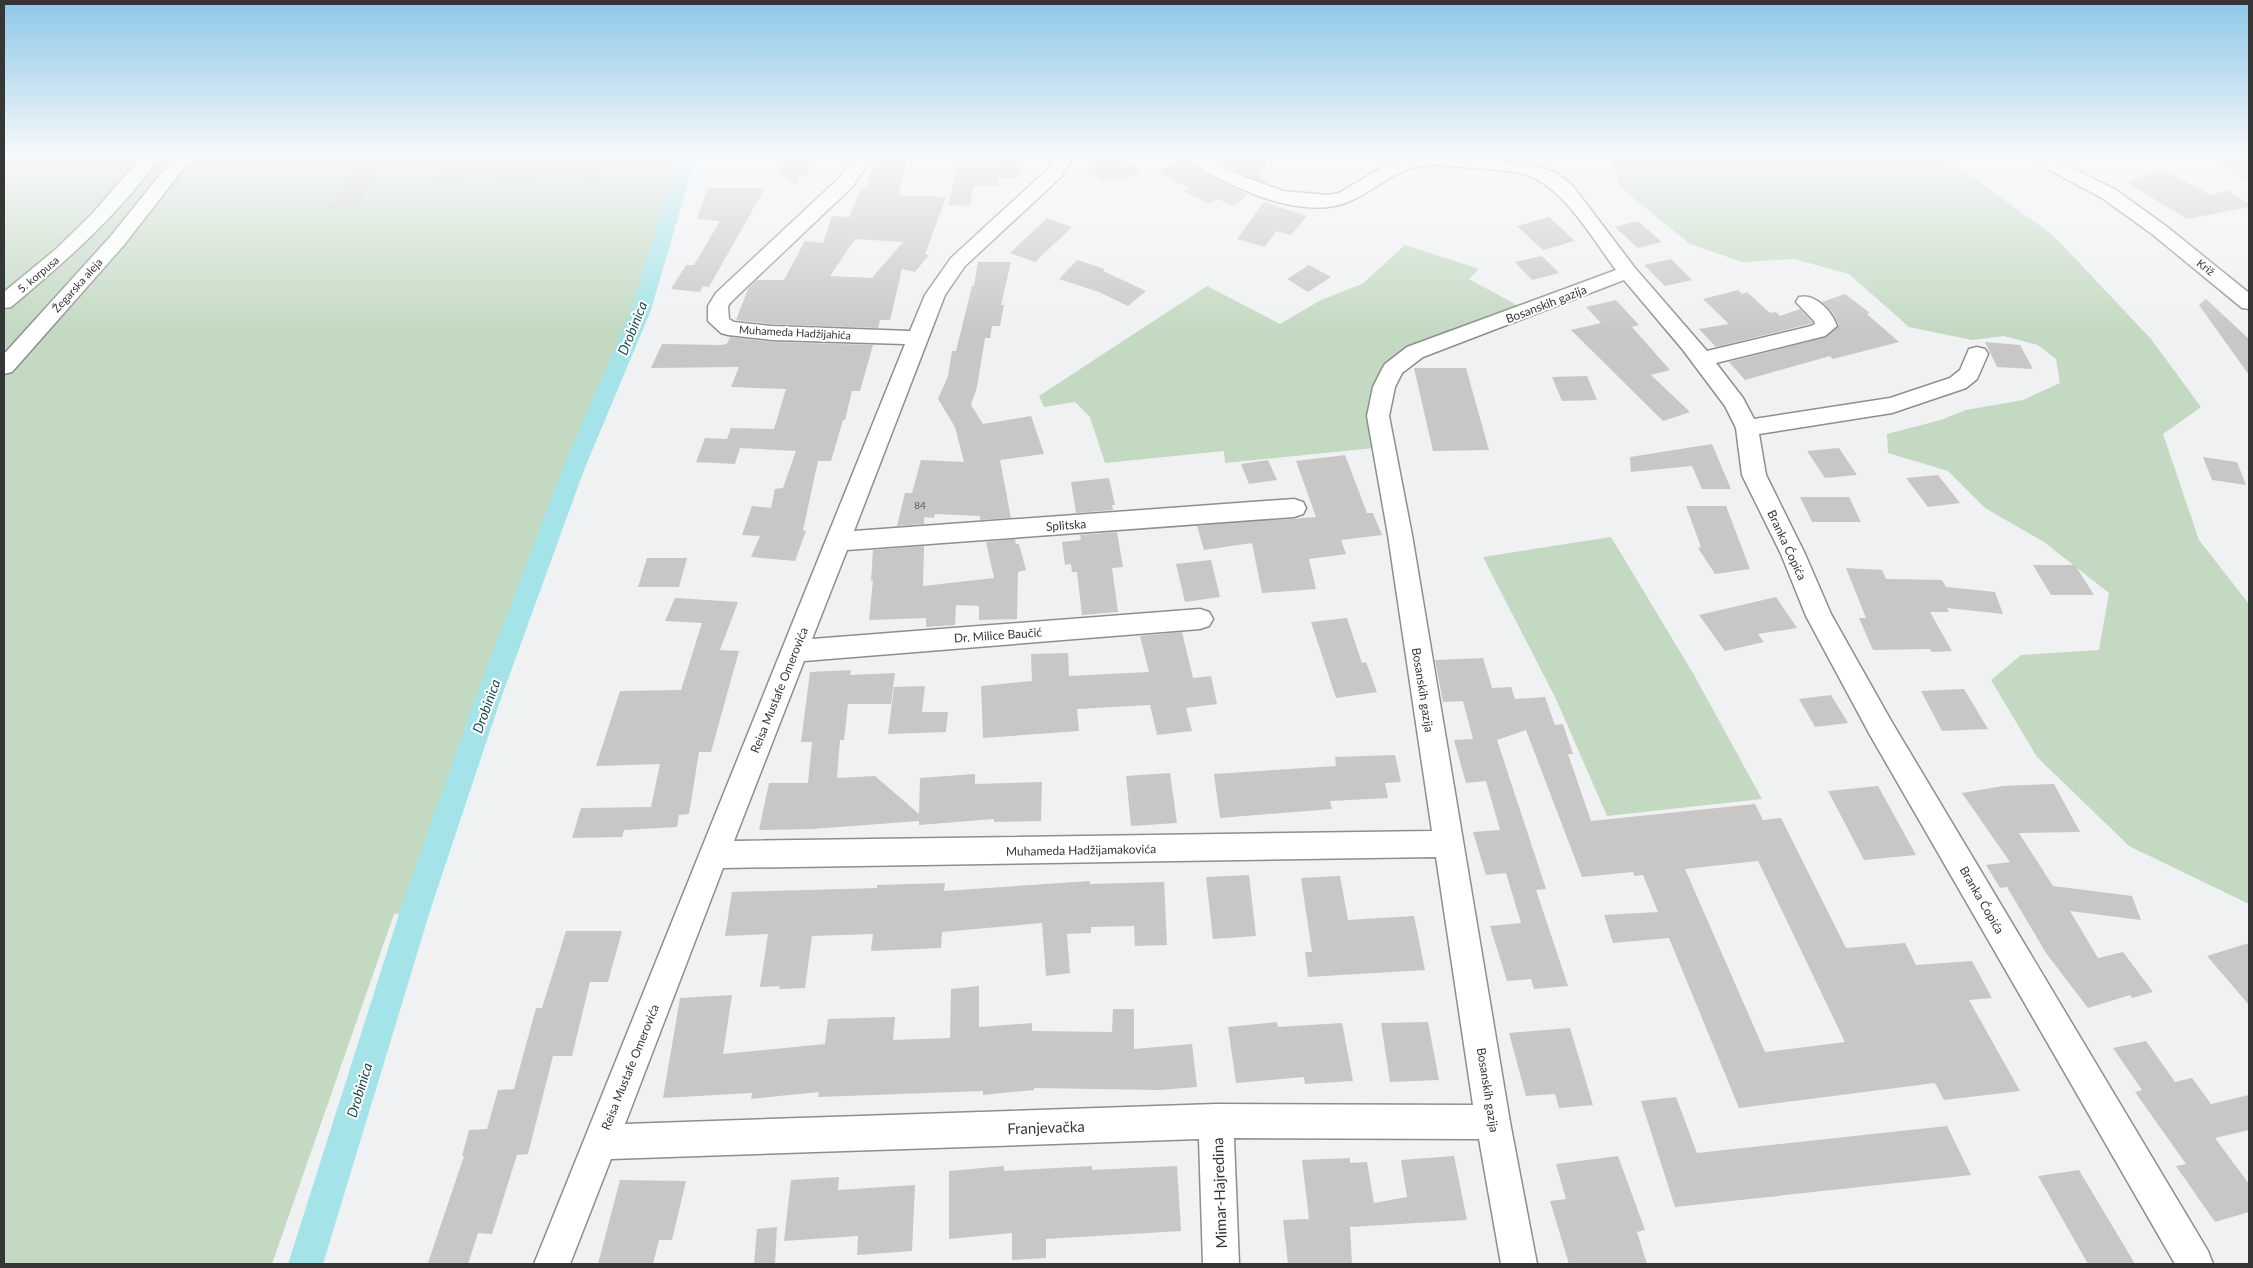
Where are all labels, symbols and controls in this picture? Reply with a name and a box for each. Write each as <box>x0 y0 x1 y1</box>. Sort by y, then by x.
street label: 5. korpusa <box>15 253 61 295</box>
street label: Žegarska aleja <box>49 255 105 315</box>
street label: Križ <box>2195 256 2217 278</box>
street label: Bosanskih gazija <box>1503 282 1589 326</box>
water label: Drobinica <box>614 299 650 357</box>
street label: Muhameda Hadžijahića <box>739 323 851 341</box>
house number: 84 <box>914 499 926 511</box>
street label: Branka Ćopića <box>1764 508 1810 582</box>
street label: Splitska <box>1045 516 1087 534</box>
street label: Dr. Milice Baučić <box>954 624 1043 646</box>
street label: Reisa Mustafe Omerovića <box>747 625 811 755</box>
street label: Bosanskih gazija <box>1409 647 1437 733</box>
water label: Drobinica <box>468 677 504 735</box>
street label: Muhameda Hadžijamakovića <box>1006 841 1156 859</box>
street label: Branka Ćopića <box>1957 863 2007 937</box>
street label: Reisa Mustafe Omerovića <box>598 1002 662 1132</box>
street label: Bosanskih gazija <box>1474 1047 1502 1133</box>
water label: Drobinica <box>343 1061 375 1119</box>
street label: Franjevačka <box>1007 1117 1085 1137</box>
street label: Mimar-Hajredina <box>1208 1137 1230 1249</box>

